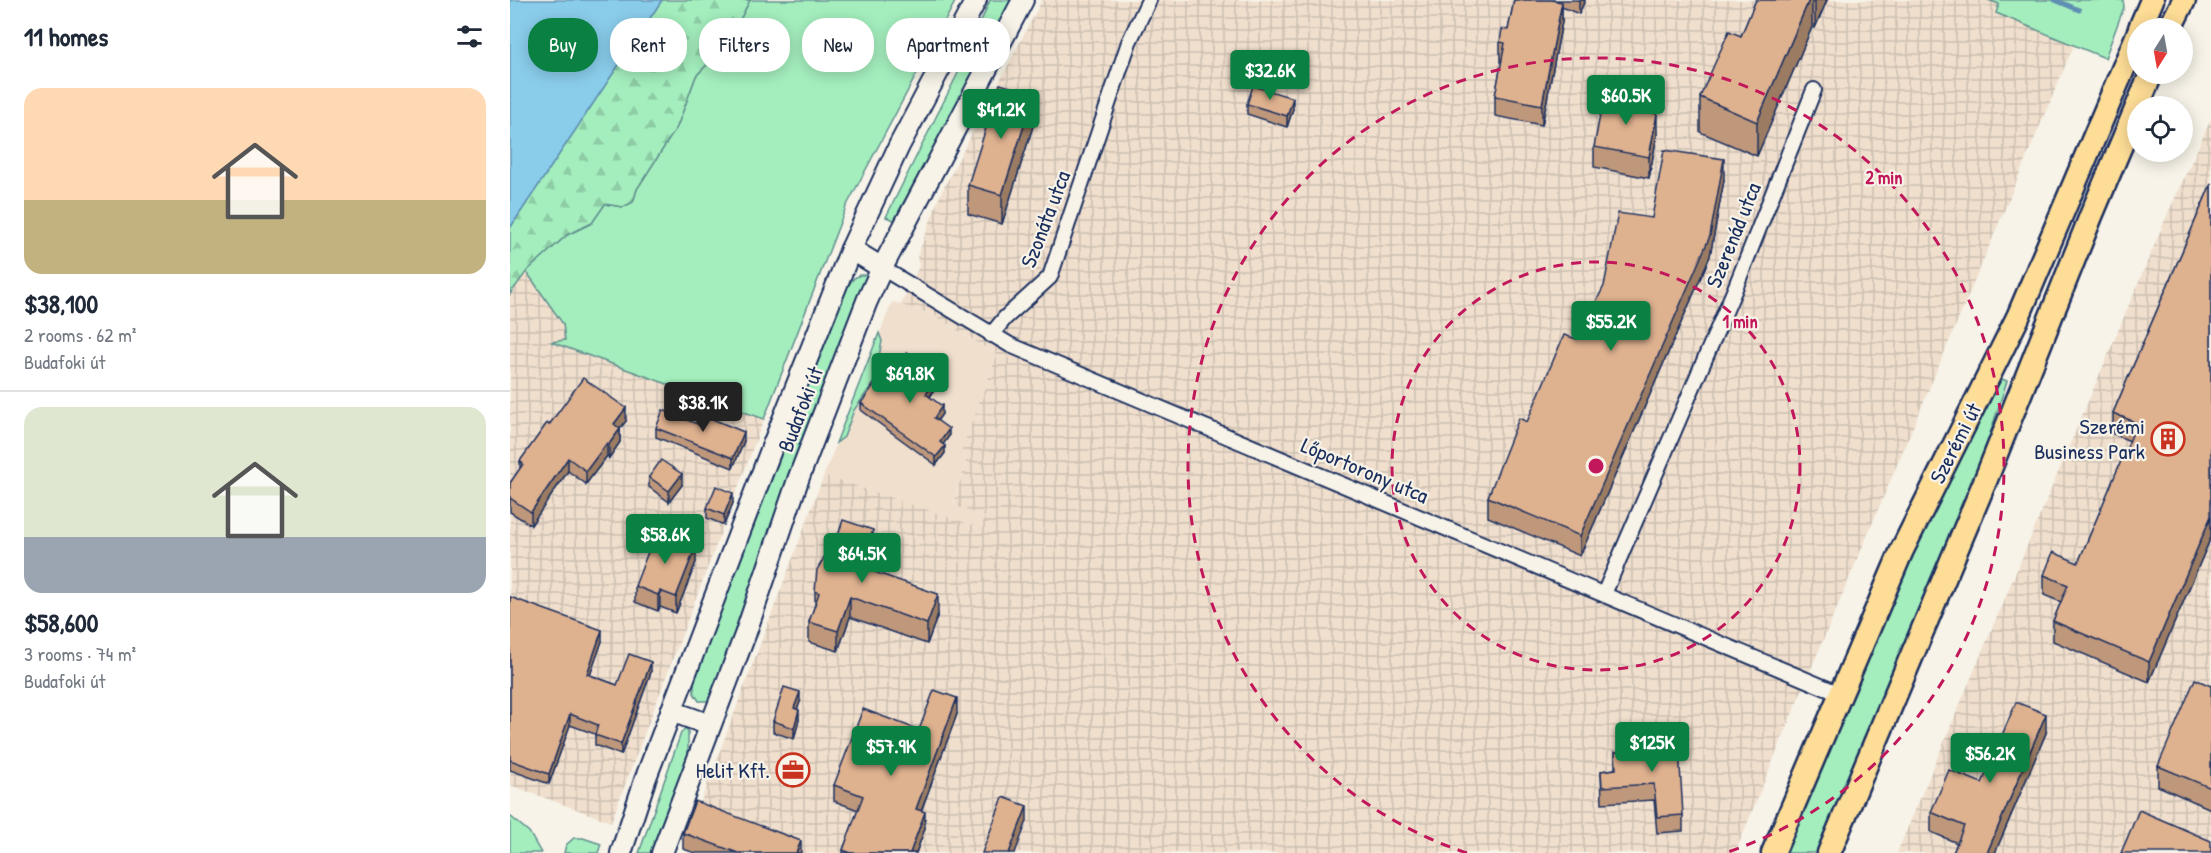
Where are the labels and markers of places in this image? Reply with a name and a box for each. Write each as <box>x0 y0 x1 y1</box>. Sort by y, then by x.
pin: $32.6K <box>1221 50 1319 101</box>
pin: $60.5K <box>1577 75 1675 126</box>
pin: $41.2K <box>952 89 1050 140</box>
pin: $55.2K <box>1562 301 1660 352</box>
pin: $69.8K <box>861 353 959 404</box>
pin: $38.1K <box>654 382 752 433</box>
place label: Szerémi Business Park <box>2034 411 2145 466</box>
building icon: Szerémi Business Park <box>2150 421 2186 457</box>
centre of rings <box>1586 456 1606 476</box>
pin: $58.6K <box>616 514 714 565</box>
pin: $64.5K <box>813 533 911 584</box>
pin: $125K <box>1610 722 1694 773</box>
pin: $57.9K <box>842 726 940 777</box>
pin: $56.2K <box>1941 733 2039 784</box>
office icon: Helit Kft. <box>775 752 811 788</box>
place label: Helit Kft. <box>696 755 770 785</box>

